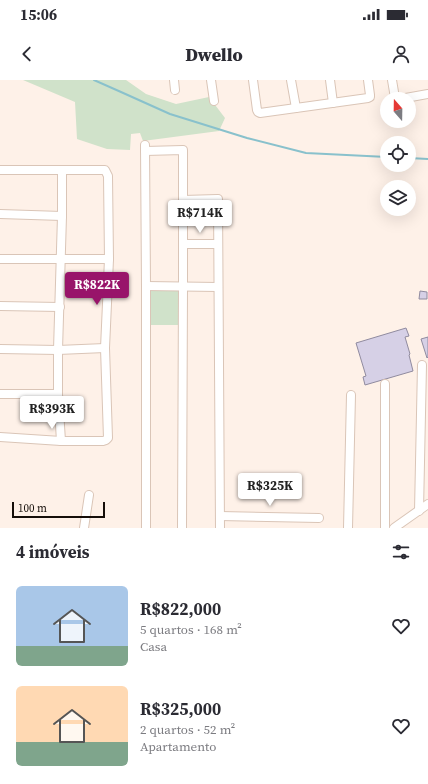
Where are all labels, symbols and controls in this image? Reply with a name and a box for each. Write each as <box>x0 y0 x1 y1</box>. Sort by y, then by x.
text: 15:06 <box>20 4 57 25</box>
text: Dwello <box>185 42 243 67</box>
icon: back <box>16 43 38 65</box>
icon: person <box>390 43 412 65</box>
north arrow <box>380 92 416 128</box>
map controls <box>380 92 416 216</box>
button: locate <box>380 136 416 172</box>
button: layers <box>380 180 416 216</box>
pin: R$714K <box>167 200 233 234</box>
text: R$714K <box>177 204 223 221</box>
pin: R$822K <box>64 272 130 306</box>
text: R$822K <box>74 276 120 293</box>
pin: R$393K <box>19 396 85 430</box>
text: R$393K <box>29 400 75 417</box>
pin: R$325K <box>237 473 303 507</box>
text: R$325K <box>247 477 293 494</box>
scale bar <box>12 500 105 519</box>
text: 100 m <box>18 501 47 516</box>
text: 4 imóveis <box>16 540 90 564</box>
icon: filters <box>390 541 412 563</box>
text: R$822,000 <box>140 597 221 621</box>
icon: home <box>48 602 96 650</box>
icon: heart <box>390 615 412 637</box>
text: 5 quartos · 168 m² <box>140 621 242 638</box>
text: Casa <box>140 638 167 655</box>
text: R$325,000 <box>140 697 221 721</box>
icon: home <box>48 702 96 750</box>
icon: heart <box>390 715 412 737</box>
text: 2 quartos · 52 m² <box>140 721 235 738</box>
text: Apartamento <box>140 738 216 755</box>

